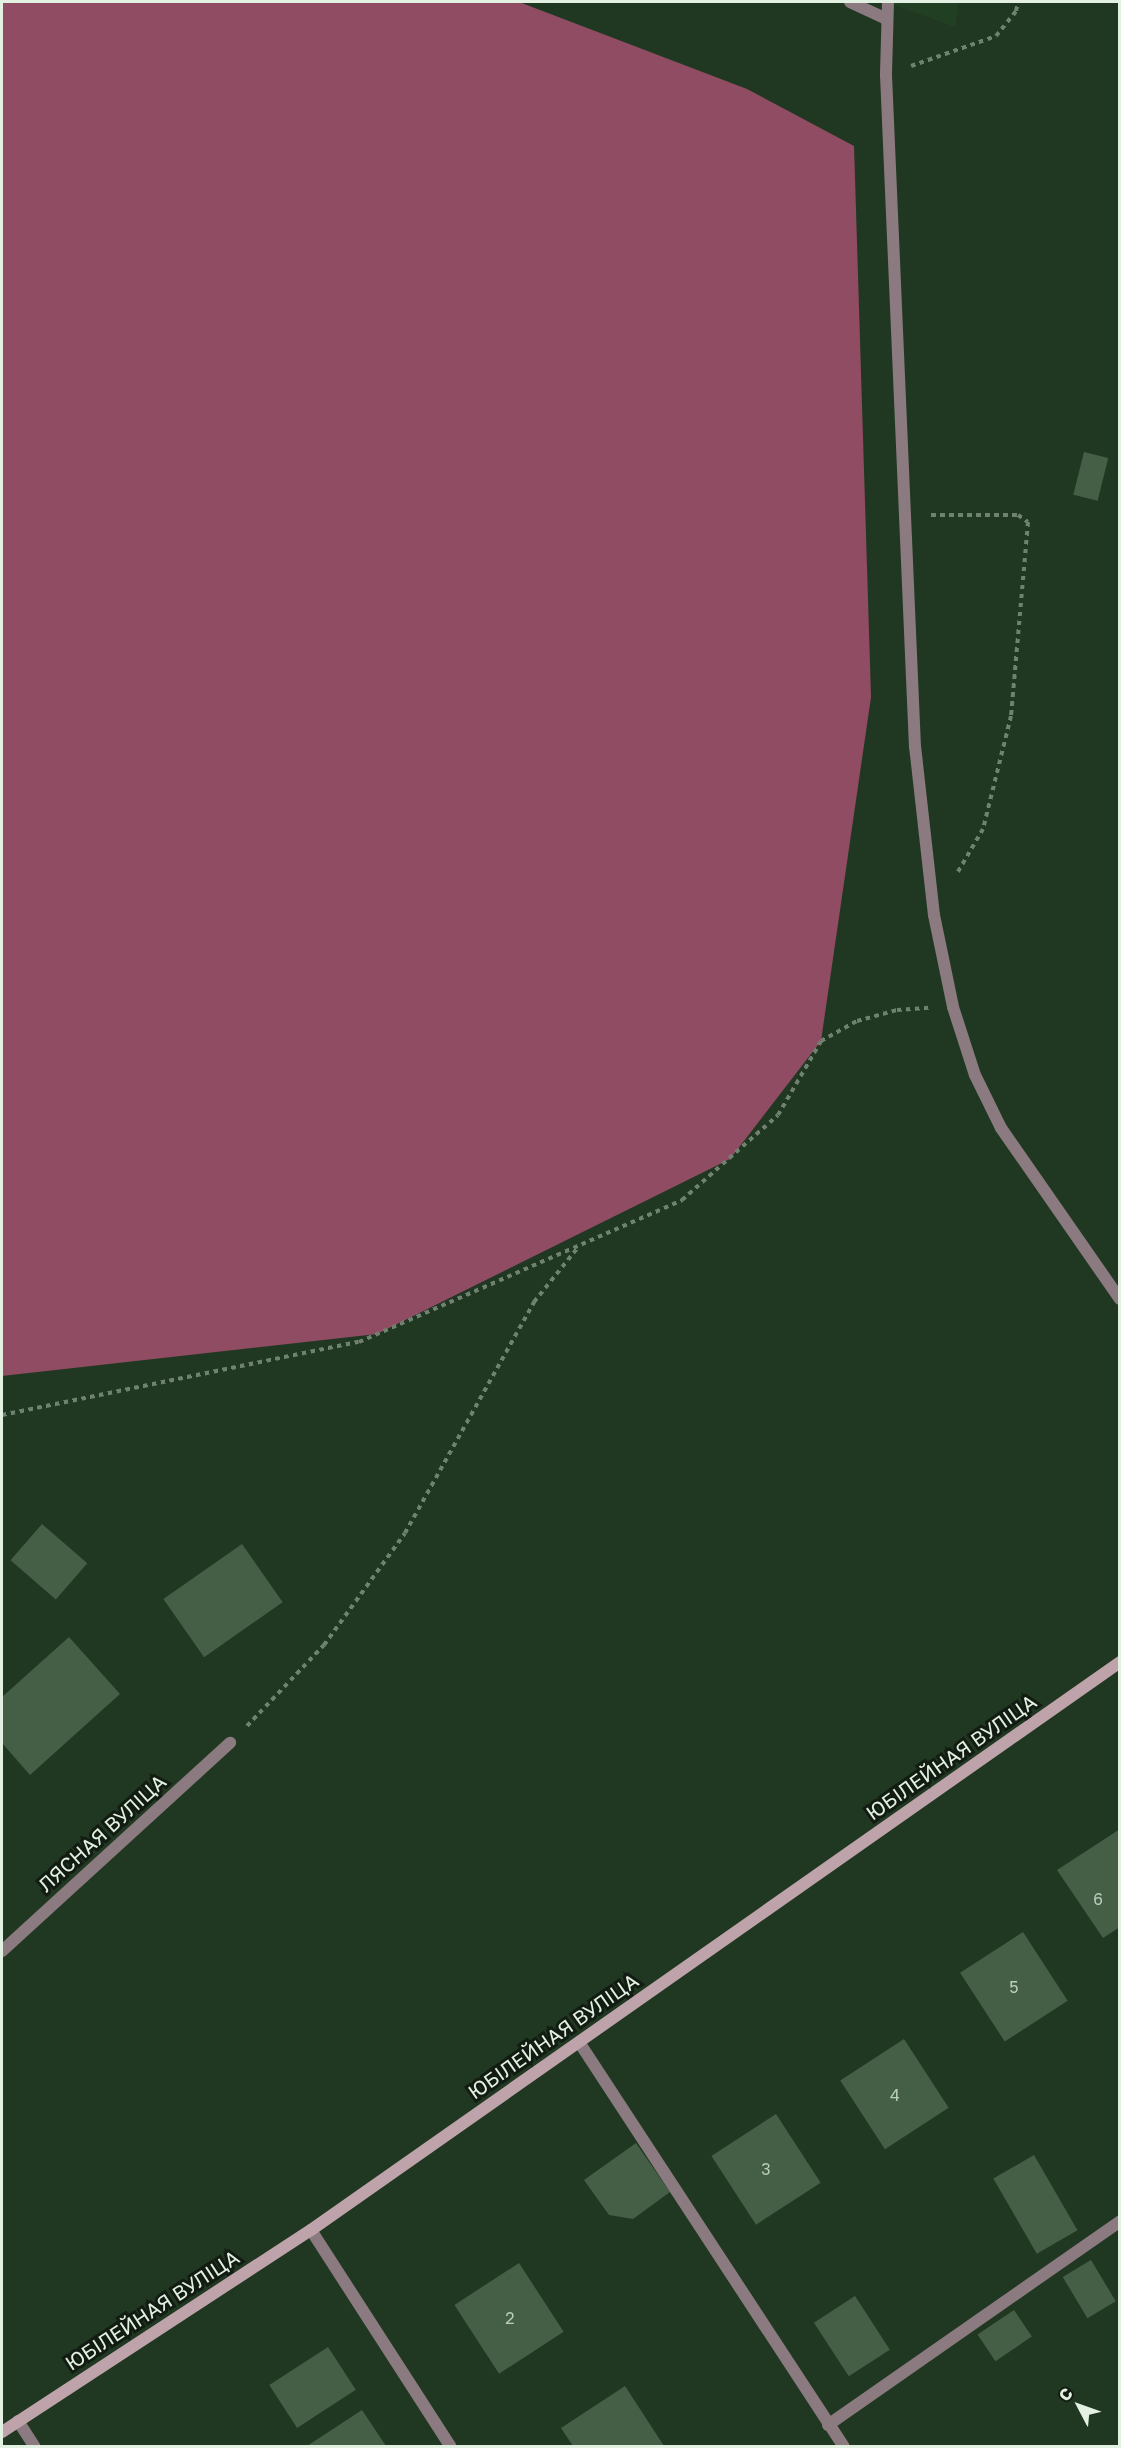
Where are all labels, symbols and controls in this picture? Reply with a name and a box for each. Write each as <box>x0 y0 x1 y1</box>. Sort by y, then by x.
street label: ЮБІЛЕЙНАЯ ВУЛІЦА <box>861 1689 1041 1825</box>
street label: ЛЯСНАЯ ВУЛІЦА <box>33 1769 171 1897</box>
house number: 6 <box>1093 1889 1103 1909</box>
street label: ЮБІЛЕЙНАЯ ВУЛІЦА <box>463 1968 643 2104</box>
house number: 5 <box>1009 1977 1019 1997</box>
house number: 4 <box>890 2085 900 2105</box>
house number: 3 <box>761 2159 771 2179</box>
street label: ЮБІЛЕЙНАЯ ВУЛІЦА <box>61 2245 243 2375</box>
house number: 2 <box>505 2308 515 2328</box>
north arrow <box>1049 2376 1109 2436</box>
text: С <box>1054 2383 1077 2405</box>

